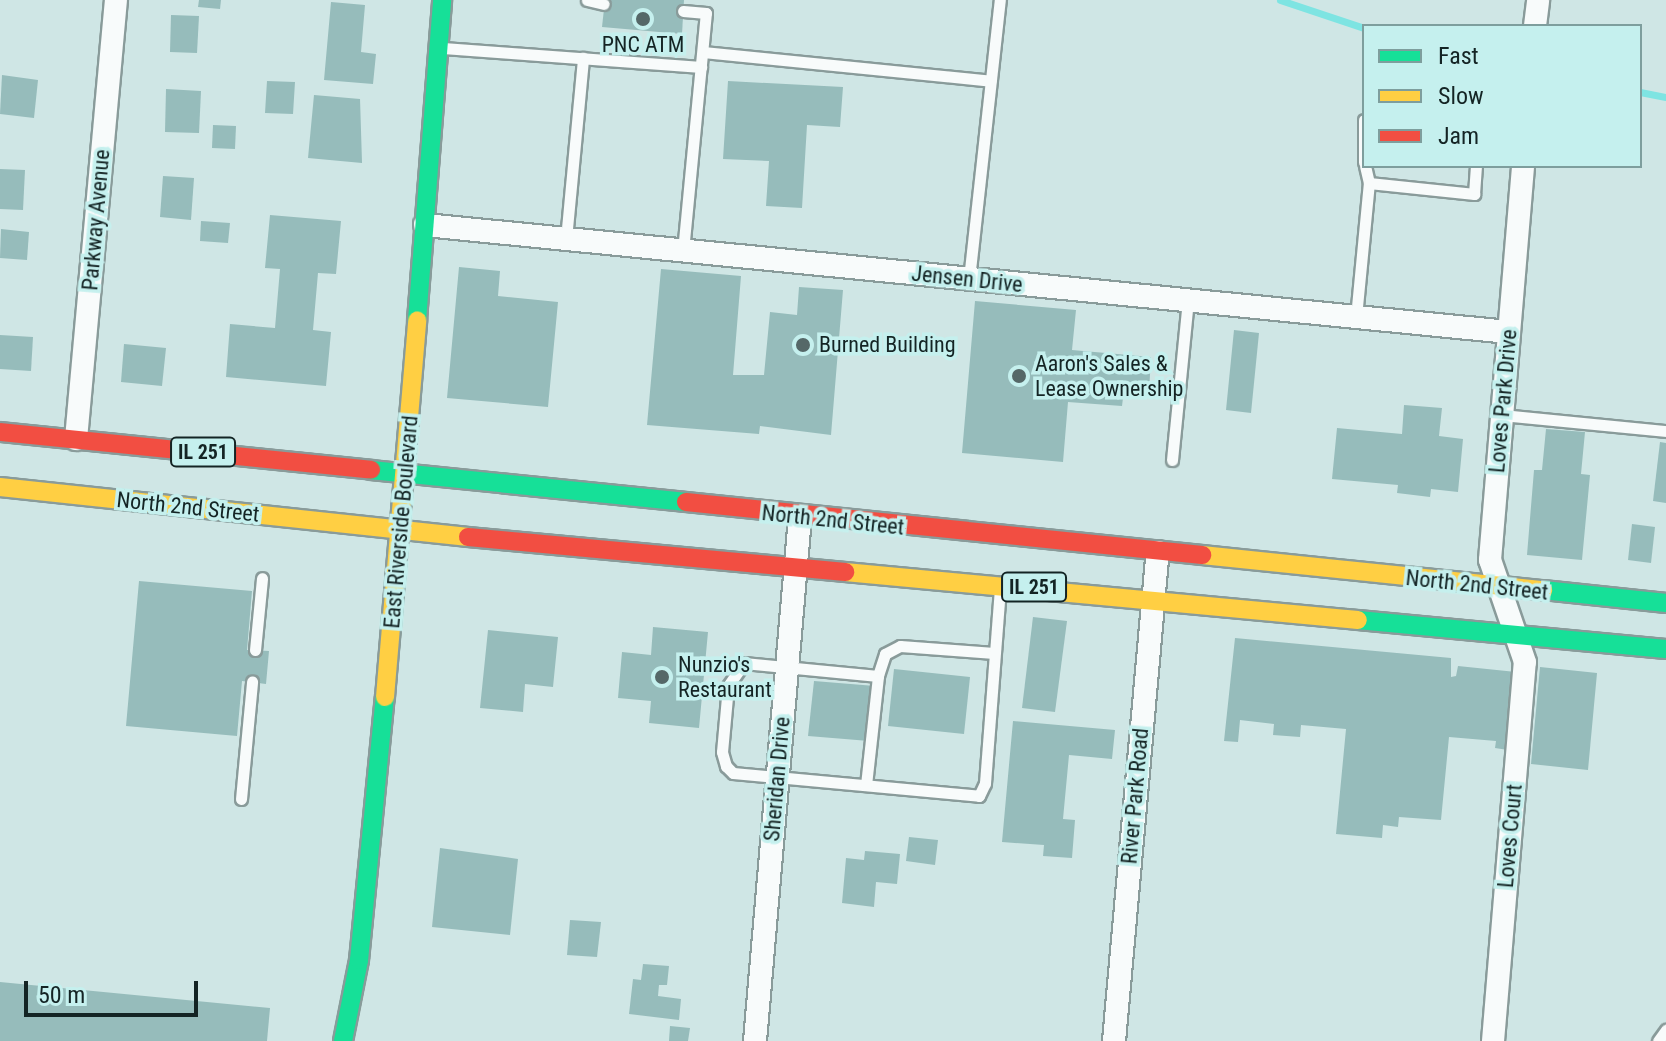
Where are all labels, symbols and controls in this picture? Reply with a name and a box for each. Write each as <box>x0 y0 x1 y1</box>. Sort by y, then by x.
marker: PNC ATM <box>634 10 652 28</box>
legend <box>1362 24 1642 168</box>
place label: PNC ATM <box>602 32 684 58</box>
text: Fast <box>1438 42 1479 70</box>
text: Slow <box>1438 82 1484 110</box>
text: Jam <box>1438 122 1479 150</box>
street label: Parkway Avenue <box>77 148 115 292</box>
street label: Jensen Drive <box>910 260 1024 298</box>
street label: Loves Park Drive <box>1484 328 1522 474</box>
place label: Burned Building <box>819 332 955 358</box>
marker: Burned Building <box>794 336 812 354</box>
place label: Aaron's Sales & Lease Ownership <box>1035 350 1183 402</box>
marker: Aaron's Sales & Lease Ownership <box>1010 367 1028 385</box>
street label: East Riverside Boulevard <box>379 414 423 630</box>
road number: IL 251 <box>169 436 237 468</box>
street label: North 2nd Street <box>115 486 261 528</box>
street label: North 2nd Street <box>760 499 906 541</box>
street label: North 2nd Street <box>1404 564 1550 606</box>
road number: IL 251 <box>1000 571 1068 603</box>
place label: Nunzio's Restaurant <box>678 651 772 702</box>
marker: Nunzio's Restaurant <box>653 668 671 686</box>
street label: Sheridan Drive <box>758 716 796 842</box>
street label: River Park Road <box>1116 727 1154 865</box>
street label: Loves Court <box>1492 783 1528 889</box>
scale bar <box>28 965 202 1015</box>
text: 50 m <box>38 981 85 1009</box>

